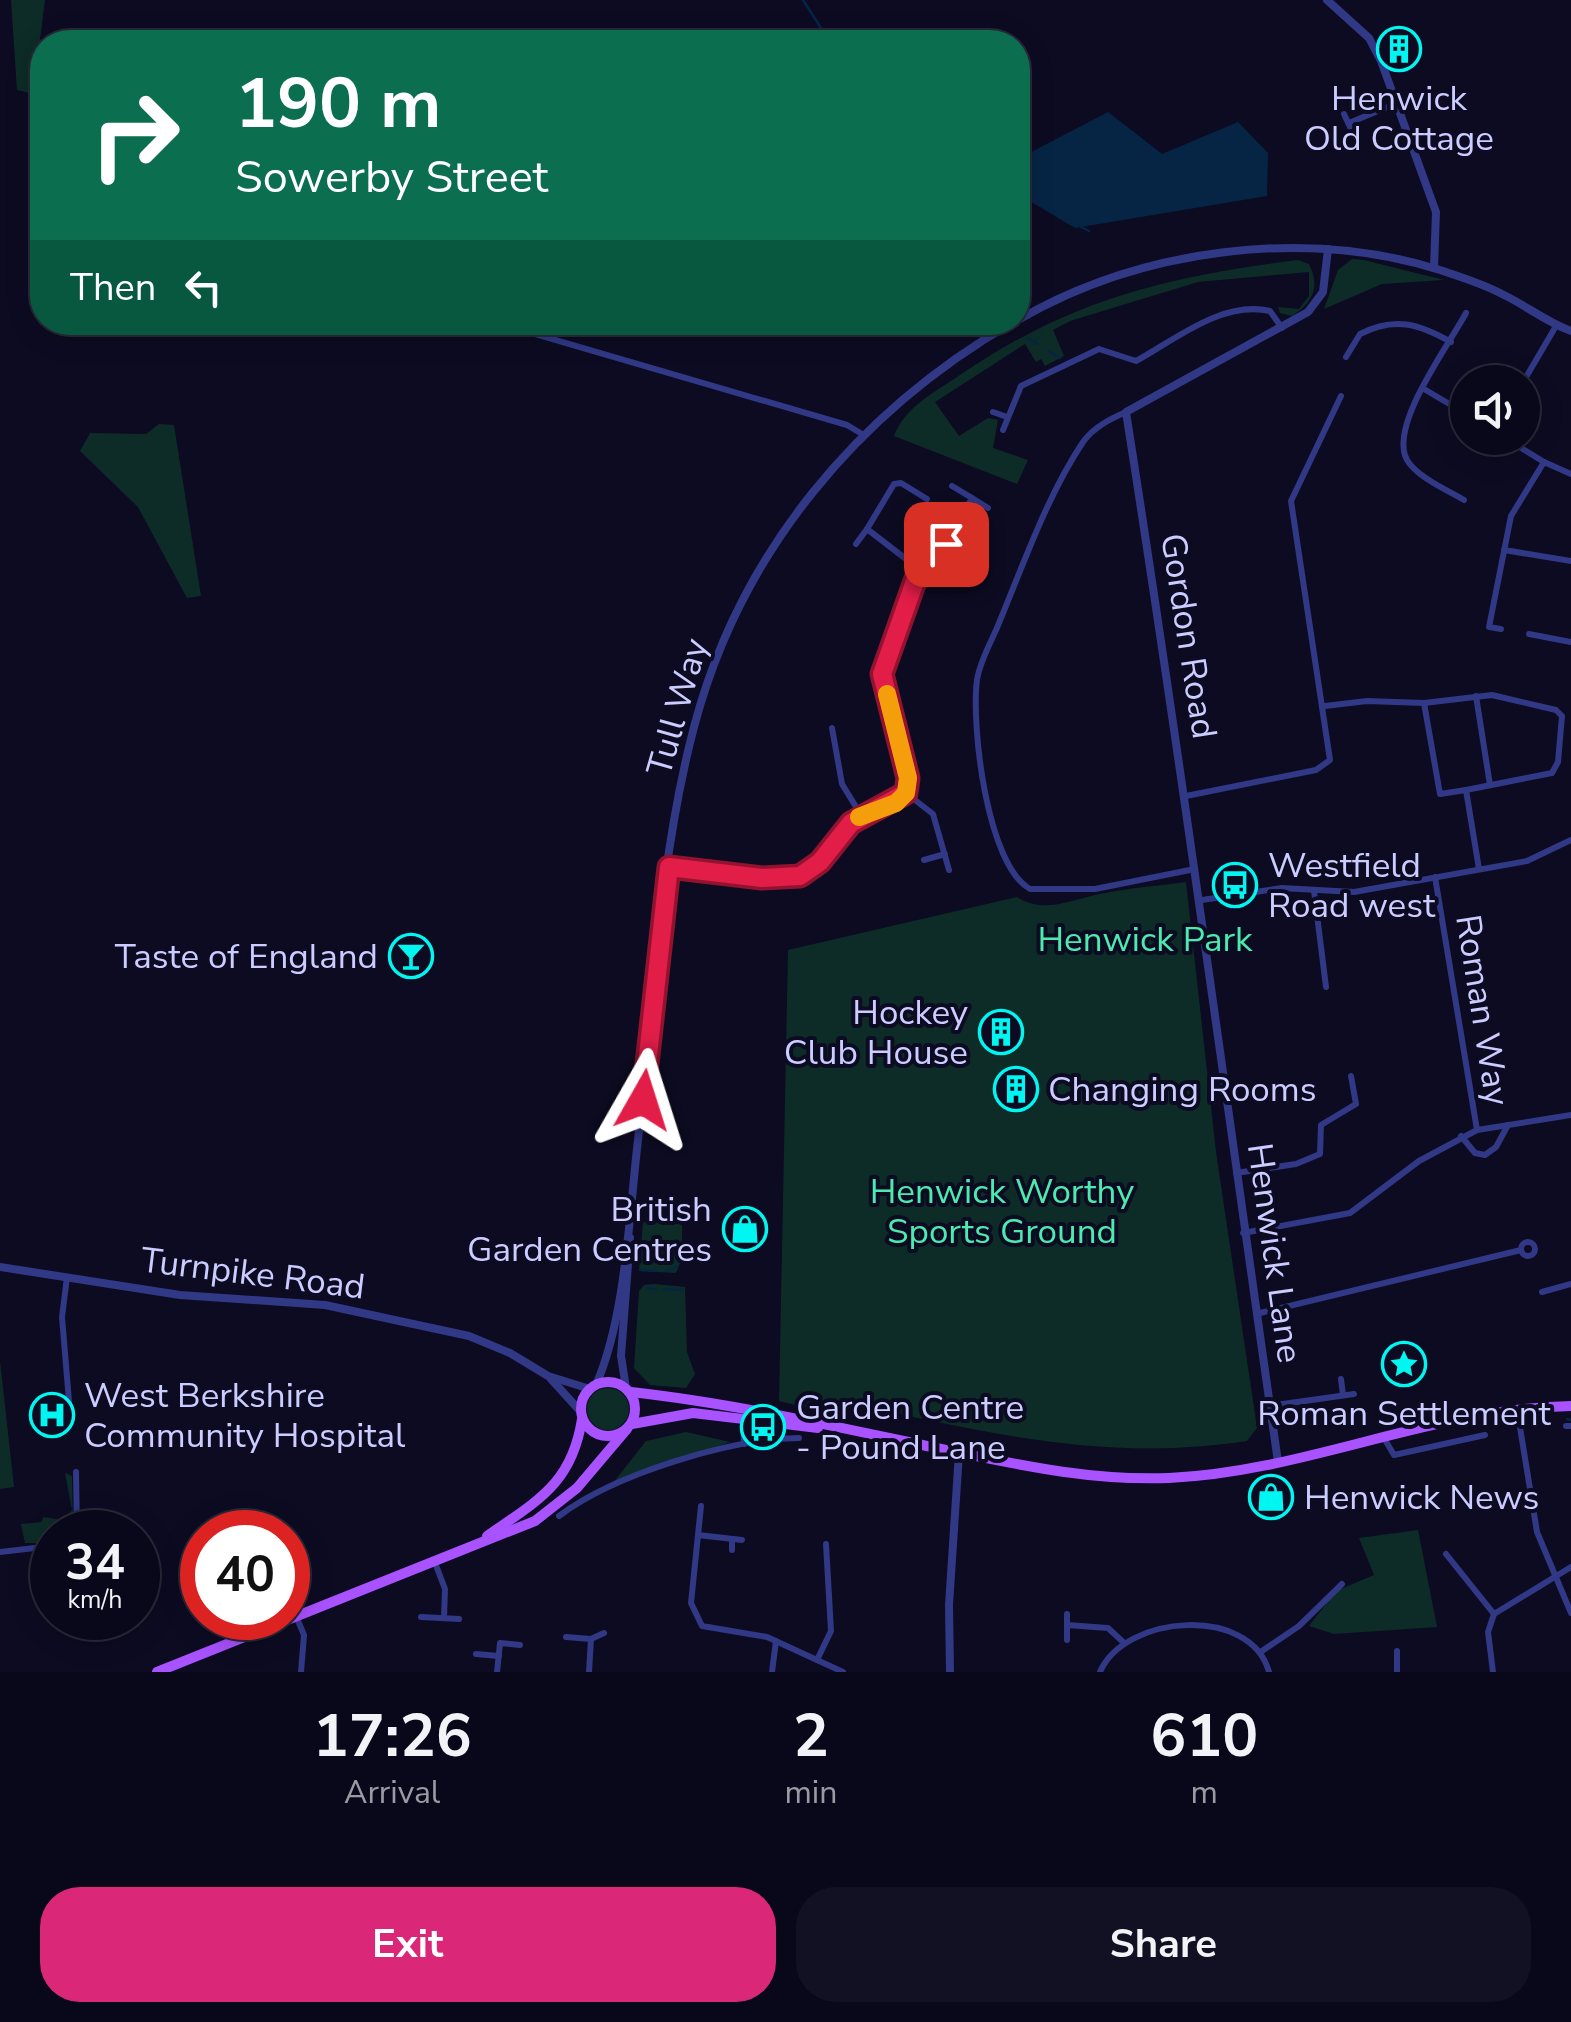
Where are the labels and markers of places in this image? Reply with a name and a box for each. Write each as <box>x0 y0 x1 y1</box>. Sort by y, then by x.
building icon: Henwick Old Cottage <box>1376 26 1422 72</box>
place label: Henwick Old Cottage <box>1304 75 1494 162</box>
pin <box>904 502 989 587</box>
place label: Westfield Road west <box>1268 842 1436 929</box>
bus stop icon: Westfield Road west <box>1212 862 1258 908</box>
place label: Taste of England <box>115 933 378 980</box>
bar icon: Taste of England <box>388 933 434 979</box>
place label: Hockey Club House <box>784 989 968 1076</box>
building icon: Hockey Club House <box>978 1009 1024 1055</box>
building icon: Changing Rooms <box>993 1066 1039 1112</box>
place label: Changing Rooms <box>1048 1066 1317 1113</box>
place label: British Garden Centres <box>467 1186 712 1273</box>
shop icon: British Garden Centres <box>722 1206 768 1252</box>
place icon: Roman Settlement <box>1381 1341 1427 1387</box>
place label: West Berkshire Community Hospital <box>84 1372 406 1459</box>
place label: Garden Centre - Pound Lane <box>796 1384 1024 1471</box>
place label: Roman Settlement <box>1257 1390 1552 1437</box>
hospital icon: West Berkshire Community Hospital <box>29 1392 75 1438</box>
bus stop icon: Garden Centre - Pound Lane <box>740 1404 786 1450</box>
shop icon: Henwick News <box>1248 1474 1294 1520</box>
place label: Henwick News <box>1304 1474 1539 1521</box>

